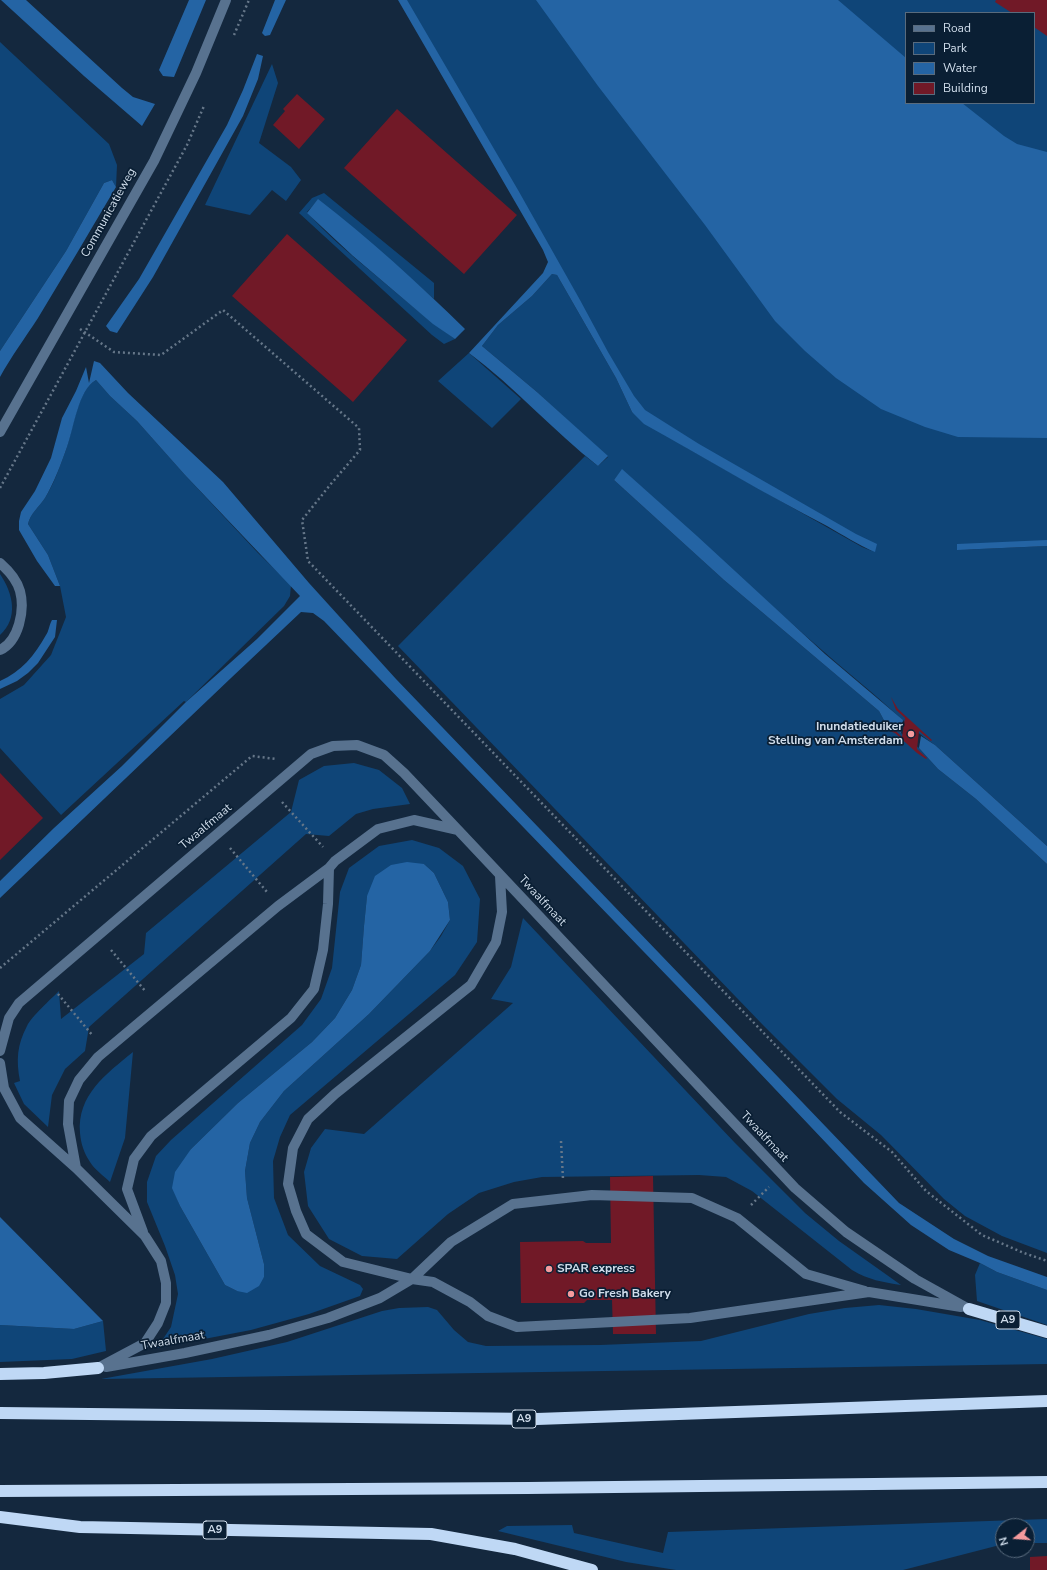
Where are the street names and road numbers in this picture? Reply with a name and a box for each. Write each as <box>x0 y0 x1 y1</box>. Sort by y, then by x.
street label: Communicatieweg <box>79 166 139 260</box>
street label: Twaalfmaat <box>177 801 235 853</box>
street label: Twaalfmaat <box>515 873 569 929</box>
street label: Twaalfmaat <box>737 1109 791 1165</box>
road number: A9 <box>996 1311 1020 1329</box>
street label: Twaalfmaat <box>140 1328 206 1354</box>
road number: A9 <box>512 1410 536 1428</box>
road number: A9 <box>203 1521 227 1539</box>

